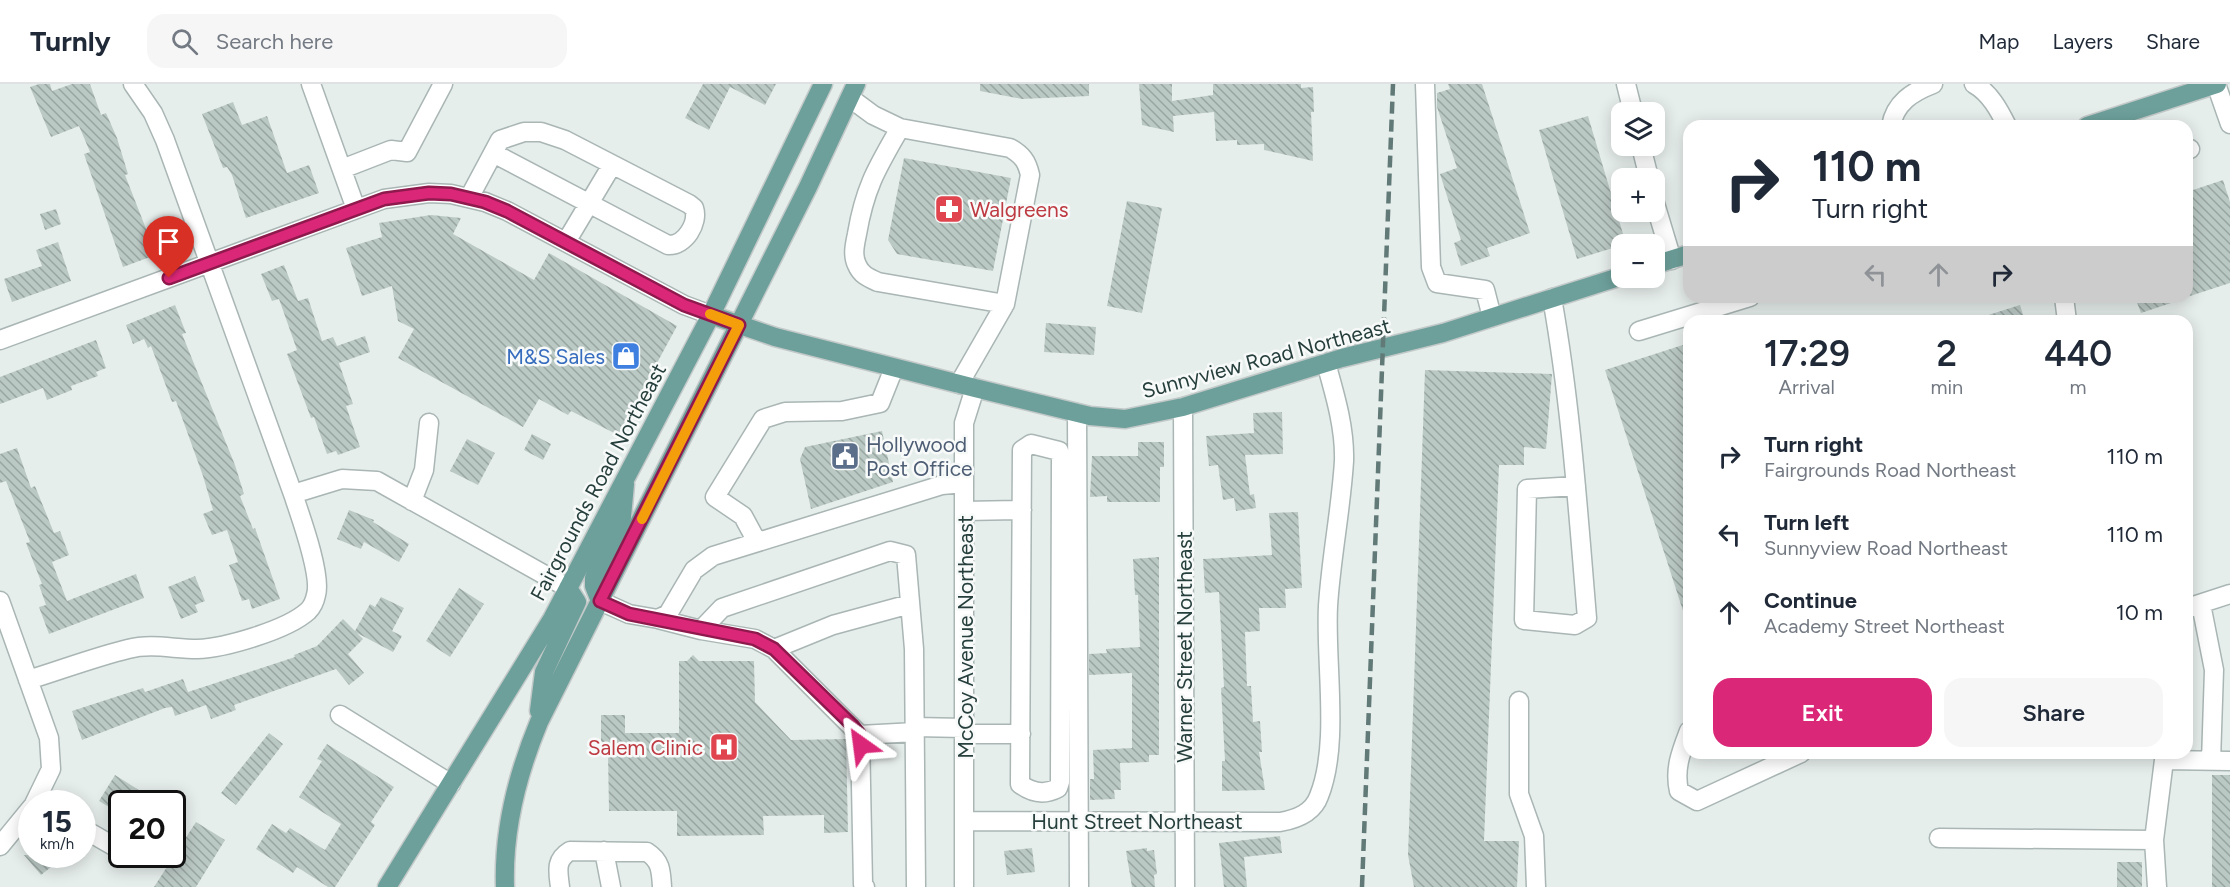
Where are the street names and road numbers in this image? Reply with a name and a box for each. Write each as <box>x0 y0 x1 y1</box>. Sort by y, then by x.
street label: Sunnyview Road Northeast <box>1139 313 1393 403</box>
street label: Fairgrounds Road Northeast <box>525 359 671 605</box>
street label: McCoy Avenue Northeast <box>953 515 978 759</box>
street label: Warner Street Northeast <box>1172 531 1197 763</box>
street label: Hunt Street Northeast <box>1031 809 1243 834</box>

